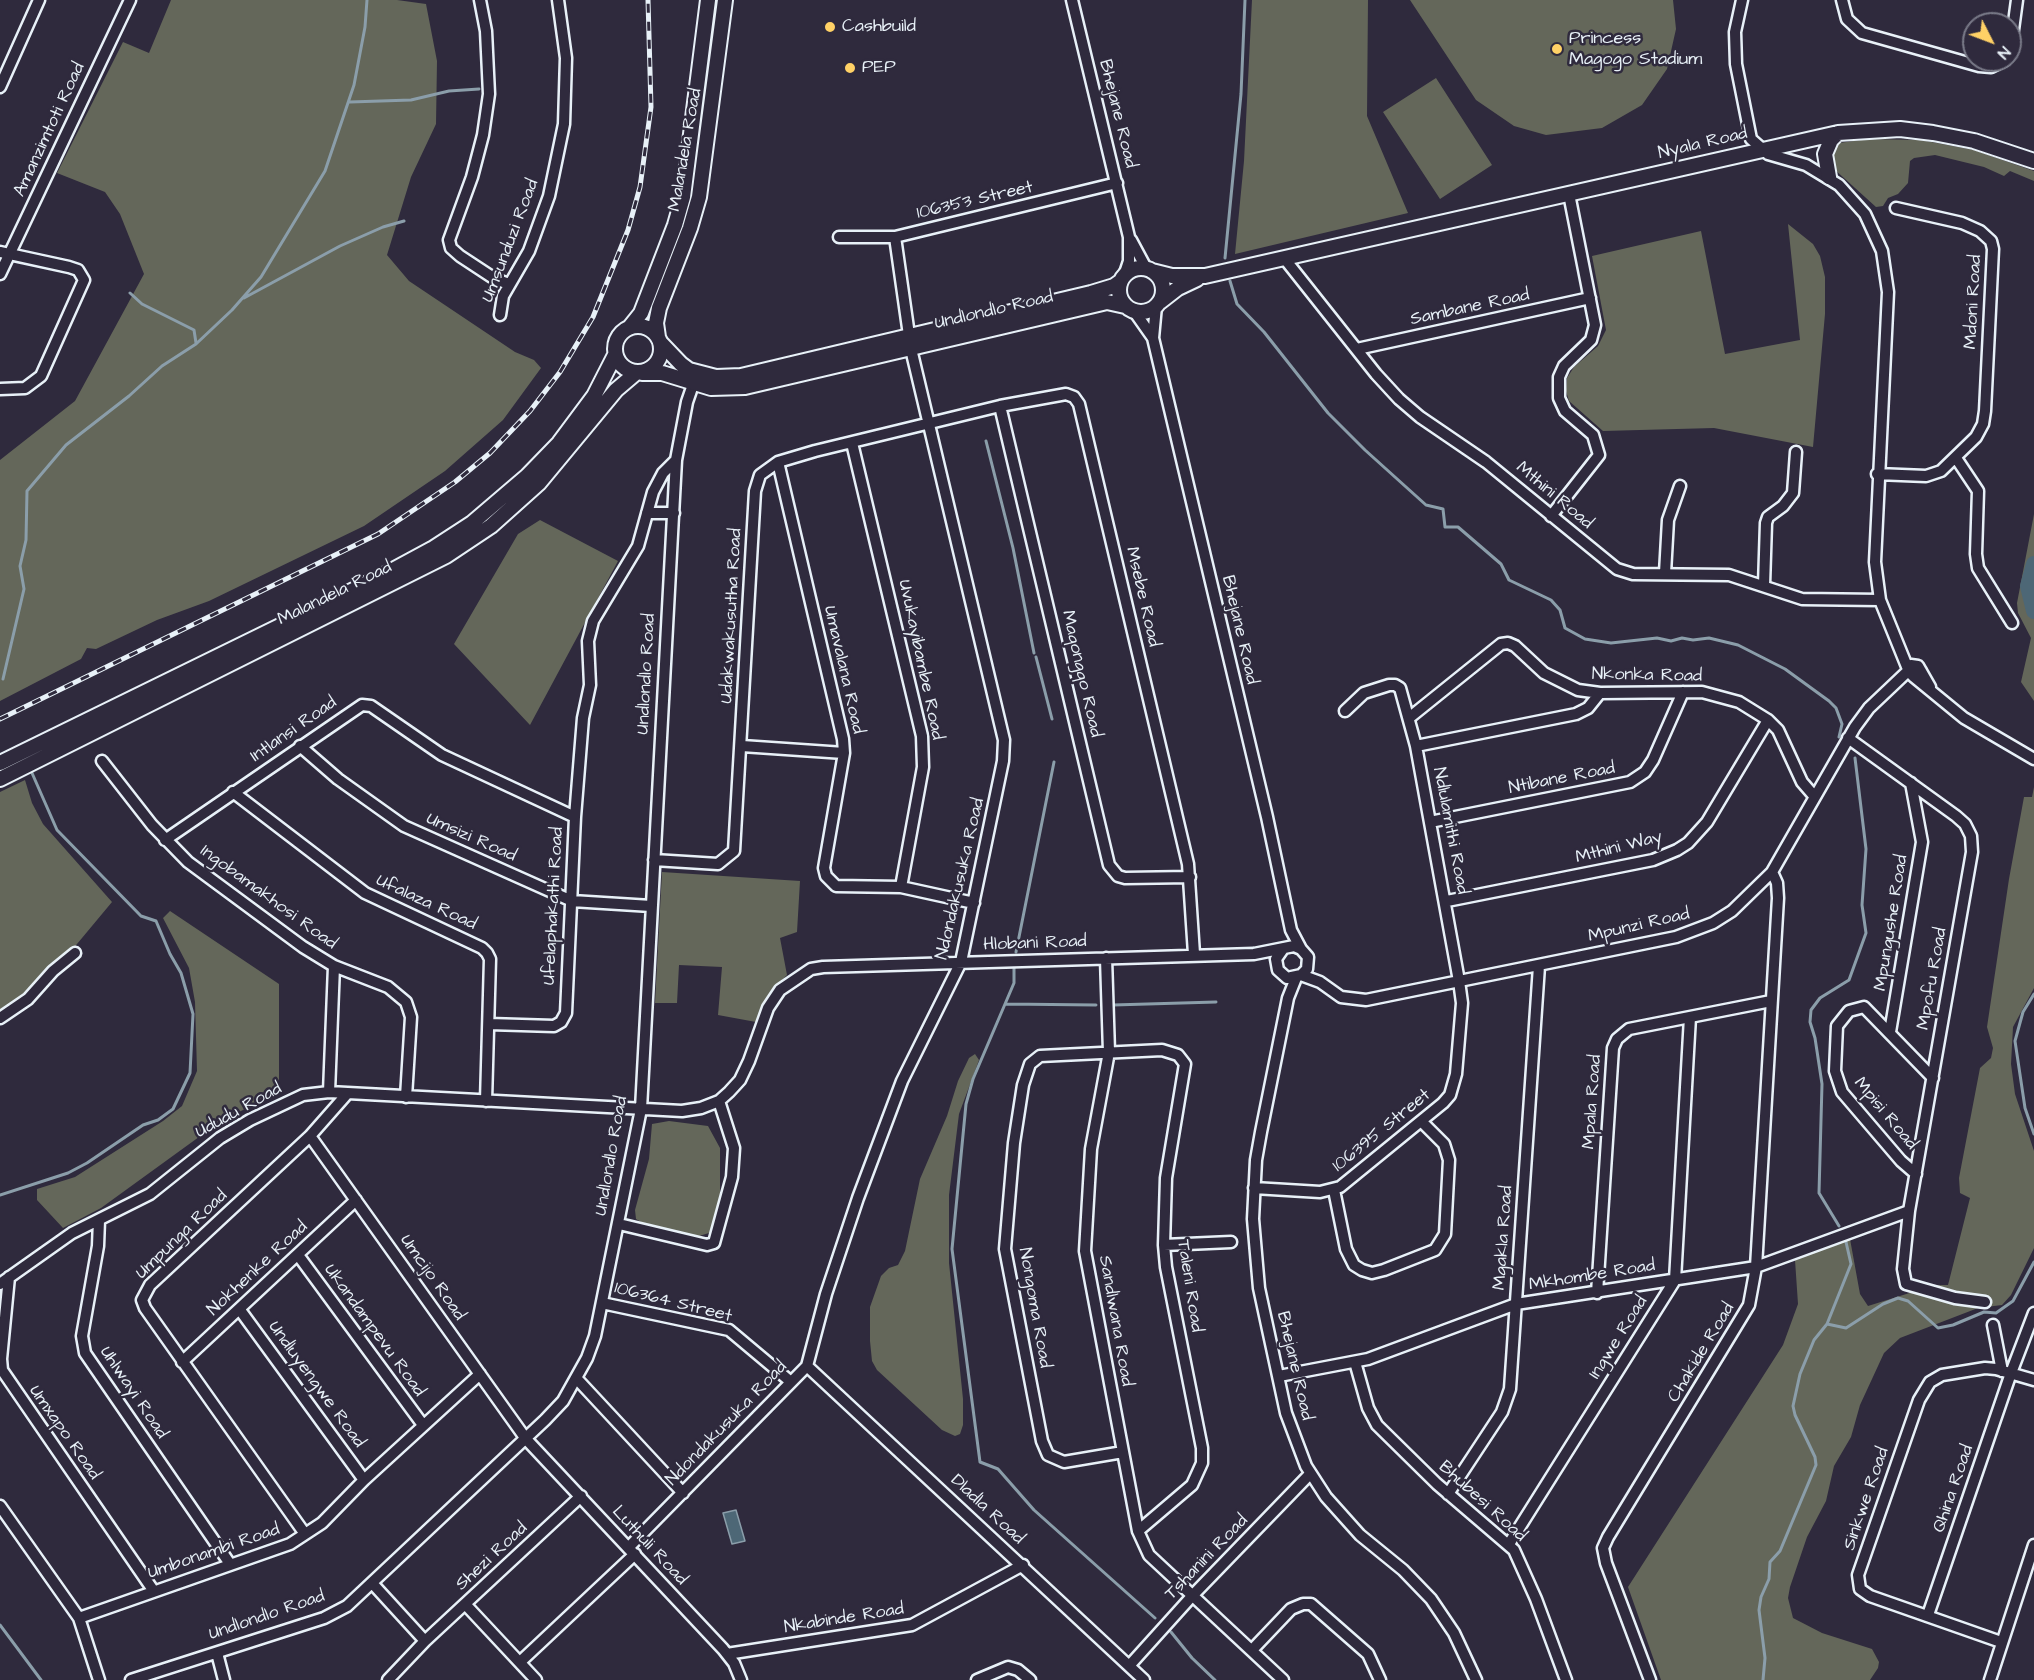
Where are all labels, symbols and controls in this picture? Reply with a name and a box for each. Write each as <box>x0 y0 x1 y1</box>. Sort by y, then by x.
north arrow <box>1962 12 2022 72</box>
place label: Cashbuild <box>842 16 916 38</box>
marker: Cashbuild <box>823 20 837 34</box>
place label: Princess Magogo Stadium <box>1569 28 1702 70</box>
marker: Princess Magogo Stadium <box>1550 42 1564 56</box>
text: N <box>1992 42 2015 64</box>
place label: PEP <box>862 57 896 79</box>
street label: Bhejane Road <box>1093 57 1141 171</box>
street label: Amanzimtoti Road <box>10 60 90 200</box>
marker: PEP <box>843 61 857 75</box>
street label: Malandela Road <box>665 87 707 213</box>
street label: Nyala Road <box>1656 123 1750 165</box>
street label: Umsunduzi Road <box>478 177 544 305</box>
street label: 106353 Street <box>915 177 1035 225</box>
street label: Mdoni Road <box>1961 254 1987 350</box>
street label: Sambane Road <box>1408 285 1532 331</box>
street label: Undlondlo Road <box>933 287 1055 335</box>
street label: Mthini Road <box>1511 457 1597 535</box>
street label: Udakwakusutha Road <box>717 528 747 704</box>
street label: Msebe Road <box>1120 545 1164 649</box>
street label: Malandela Road <box>274 557 396 631</box>
street label: Bhejane Road <box>1216 573 1262 687</box>
street label: Uvukayibambe Road <box>892 578 948 742</box>
street label: Umavalana Road <box>818 604 868 736</box>
street label: Maqongqo Road <box>1056 608 1106 740</box>
street label: Undlondlo Road <box>633 613 661 735</box>
street label: Nkonka Road <box>1592 664 1702 688</box>
street label: Intlansi Road <box>247 692 341 768</box>
street label: Ntibane Road <box>1507 758 1617 800</box>
street label: Ndlulamithi Road <box>1427 766 1473 896</box>
street label: Ndondakusuka Road <box>932 796 990 962</box>
street label: Umsizi Road <box>423 809 519 867</box>
street label: Ufelaphakathi Road <box>539 826 569 986</box>
street label: Mthini Way <box>1573 827 1665 869</box>
street label: Ingobamakhosi Road <box>195 841 341 955</box>
street label: Mpungushe Road <box>1871 853 1913 993</box>
street label: Ufalaza Road <box>372 870 480 936</box>
street label: Mpunzi Road <box>1586 904 1692 948</box>
street label: Mpofu Road <box>1913 926 1953 1032</box>
street label: Hlobani Road <box>983 931 1087 957</box>
street label: Mpala Road <box>1579 1054 1607 1150</box>
street label: Mpisi Road <box>1848 1073 1922 1155</box>
street label: Ududu Road <box>192 1078 286 1144</box>
street label: 106395 Street <box>1329 1085 1435 1177</box>
street label: Undlondlo Road <box>591 1095 633 1217</box>
street label: Mgakla Road <box>1490 1185 1518 1291</box>
street label: Umpunga Road <box>132 1186 232 1284</box>
street label: Nokhenke Road <box>203 1217 313 1321</box>
street label: Umcijo Road <box>394 1231 470 1325</box>
street label: Taleni Road <box>1171 1238 1207 1334</box>
street label: Nongoma Road <box>1013 1246 1055 1370</box>
street label: Sandlwana Road <box>1093 1254 1137 1388</box>
street label: Mkhombe Road <box>1527 1255 1657 1297</box>
street label: Ukandampevu Road <box>319 1261 429 1401</box>
street label: 106364 Street <box>612 1278 734 1328</box>
street label: Ingwe Road <box>1585 1292 1653 1384</box>
street label: Chakide Road <box>1664 1299 1740 1407</box>
street label: Bhejane Road <box>1271 1309 1317 1423</box>
street label: Undluyengwe Road <box>263 1318 369 1452</box>
street label: Uhlwayi Road <box>94 1343 172 1443</box>
street label: Ndondakusuka Road <box>662 1357 792 1491</box>
street label: Umxapo Road <box>23 1382 105 1484</box>
street label: Qhina Road <box>1929 1442 1979 1536</box>
street label: Sinkwe Road <box>1839 1445 1895 1553</box>
street label: Bhubesi Road <box>1434 1457 1530 1547</box>
street label: Dladla Road <box>945 1470 1029 1550</box>
street label: Luthuli Road <box>607 1502 691 1590</box>
street label: Tshanini Road <box>1161 1511 1253 1605</box>
street label: Shezi Road <box>452 1518 532 1596</box>
street label: Umbonambi Road <box>145 1519 283 1585</box>
street label: Undlondlo Road <box>206 1586 328 1646</box>
street label: Nkabinde Road <box>783 1599 905 1639</box>

